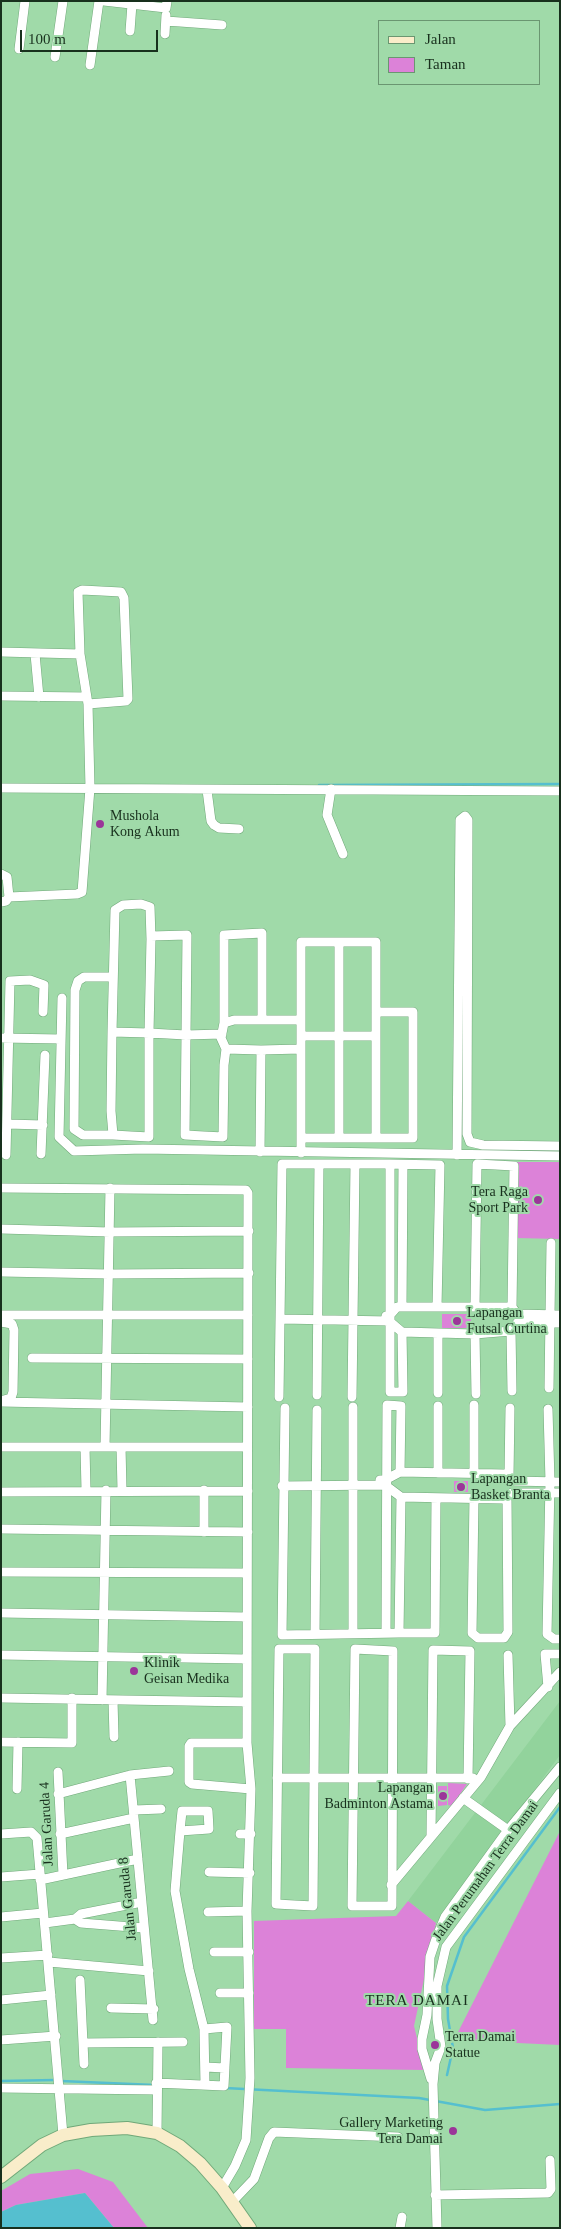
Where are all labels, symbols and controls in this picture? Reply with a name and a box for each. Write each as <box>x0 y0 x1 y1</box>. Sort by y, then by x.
scale bar <box>22 20 160 52</box>
legend <box>378 20 541 85</box>
text: 100 m <box>28 31 66 47</box>
text: Jalan <box>425 31 456 47</box>
text: Taman <box>425 56 466 72</box>
place label: Mushola Kong Akum <box>110 808 180 840</box>
marker: Mushola Kong Akum <box>94 818 106 830</box>
place label: Tera Raga Sport Park <box>468 1184 528 1216</box>
marker: Tera Raga Sport Park <box>532 1194 544 1206</box>
place label: Lapangan Futsal Curtina <box>467 1305 547 1338</box>
marker: Lapangan Futsal Curtina <box>451 1315 463 1327</box>
place label: Lapangan Basket Branta <box>471 1471 550 1504</box>
marker: Lapangan Basket Branta <box>455 1481 467 1493</box>
place label: Klinik Geisan Medika <box>144 1655 229 1688</box>
marker: Klinik Geisan Medika <box>128 1665 140 1677</box>
place label: Lapangan Badminton Astama <box>325 1780 433 1812</box>
street label: Jalan Garuda 4 <box>36 1782 58 1866</box>
marker: Lapangan Badminton Astama <box>437 1790 449 1802</box>
street label: Jalan Perumahan Terra Damai <box>430 1798 542 1944</box>
street label: Jalan Garuda 8 <box>115 1856 141 1942</box>
district label: TERA DAMAI <box>364 1992 470 2010</box>
place label: Terra Damai Statue <box>445 2029 515 2062</box>
marker: Terra Damai Statue <box>429 2039 441 2051</box>
place label: Gallery Marketing Tera Damai <box>339 2115 443 2148</box>
marker: Gallery Marketing Tera Damai <box>447 2125 459 2137</box>

